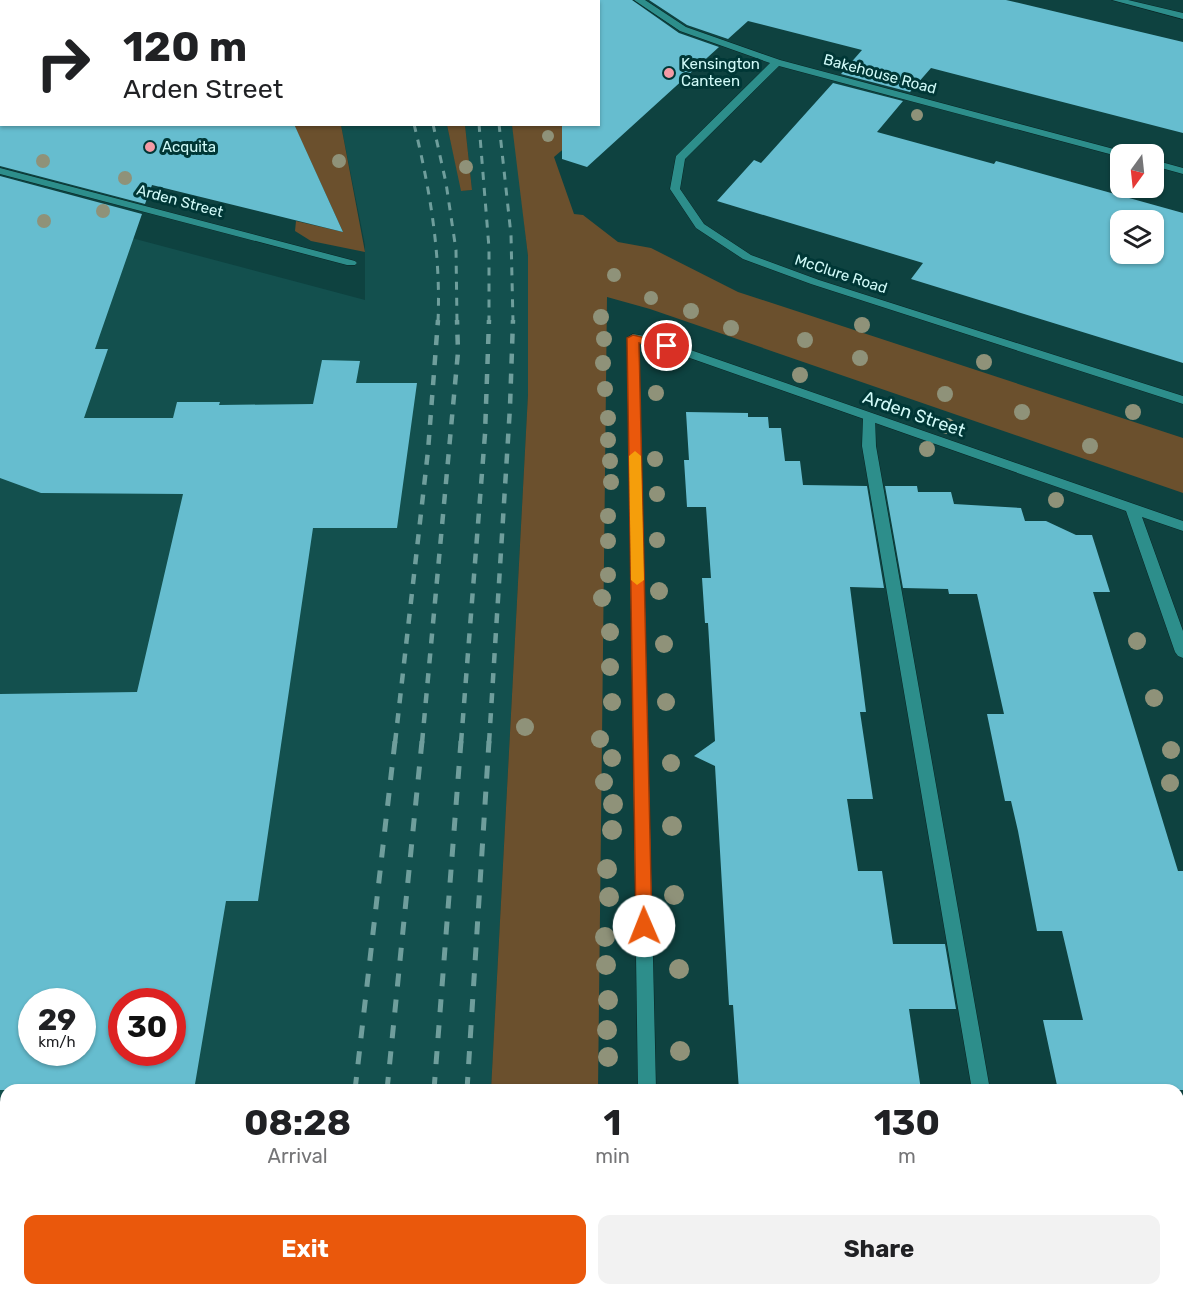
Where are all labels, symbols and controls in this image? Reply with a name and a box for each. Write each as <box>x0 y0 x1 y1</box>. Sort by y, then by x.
text: 120 m <box>123 22 247 72</box>
icon: right <box>24 24 102 102</box>
street label: Bakehouse Road <box>822 50 938 98</box>
place label: Kensington Canteen <box>681 55 760 90</box>
marker: Kensington Canteen <box>662 66 676 80</box>
text: Arden Street <box>123 73 283 105</box>
place label: Acquita <box>162 138 216 156</box>
marker: Acquita <box>143 140 157 154</box>
north arrow <box>1110 144 1164 198</box>
map controls <box>1110 144 1164 264</box>
street label: Arden Street <box>135 181 225 221</box>
button: layers <box>1110 210 1164 264</box>
street label: McClure Road <box>793 251 889 297</box>
pin <box>641 320 692 371</box>
icon: arrive <box>650 329 683 362</box>
street label: Arden Street <box>860 386 968 442</box>
position arrow <box>612 894 676 958</box>
speed limit sign: 30 <box>108 988 186 1066</box>
text: 29 <box>38 1002 76 1038</box>
text: km/h <box>38 1033 76 1051</box>
text: 08:28 <box>244 1101 351 1144</box>
text: 1 <box>604 1101 621 1144</box>
text: 130 <box>874 1101 940 1144</box>
text: Arrival <box>268 1144 328 1168</box>
text: min <box>595 1144 630 1168</box>
text: m <box>898 1144 916 1168</box>
button: Exit <box>24 1215 586 1284</box>
button: Share <box>598 1215 1160 1284</box>

